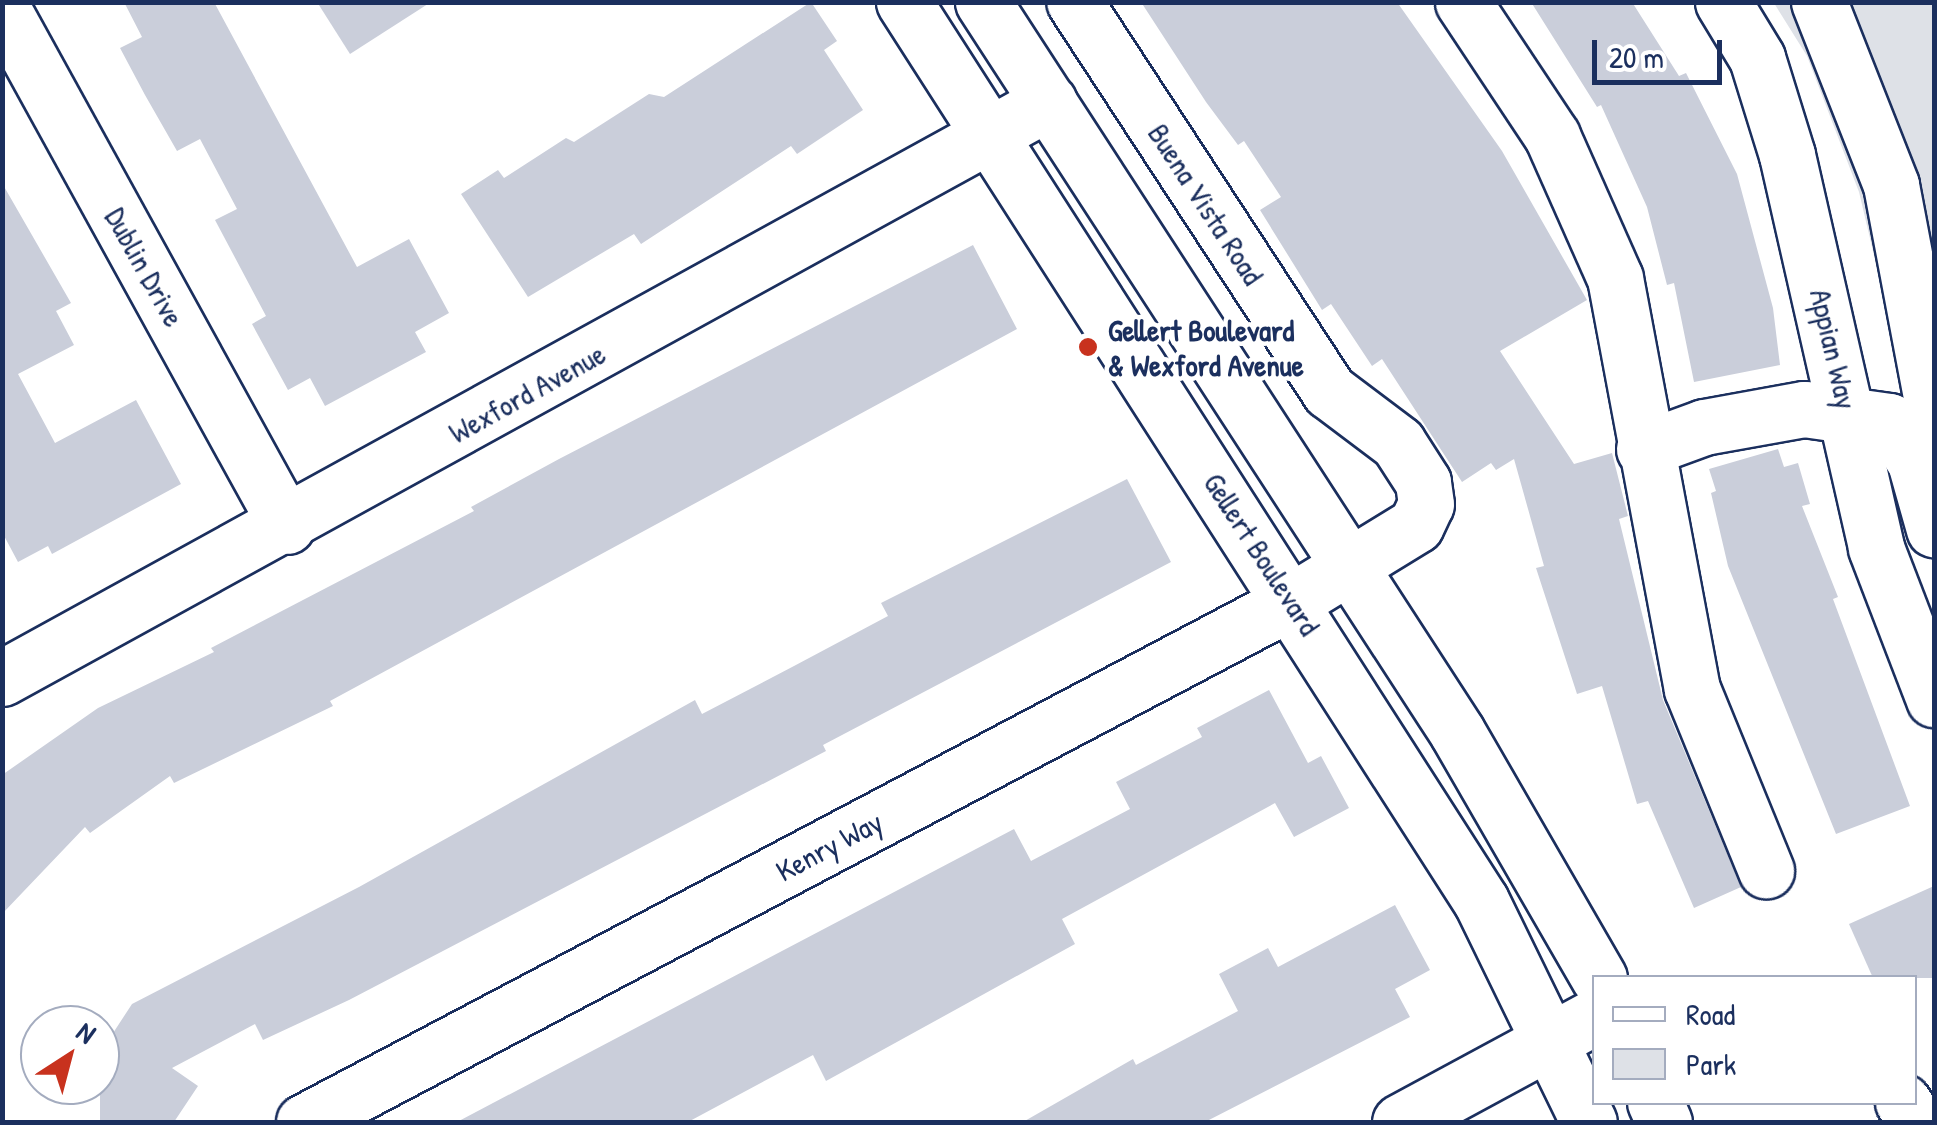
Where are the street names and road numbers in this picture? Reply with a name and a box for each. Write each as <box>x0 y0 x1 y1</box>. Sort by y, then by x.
street label: Buena Vista Road <box>1141 117 1271 291</box>
street label: Dublin Drive <box>98 201 192 333</box>
street label: Appian Way <box>1803 285 1865 413</box>
street label: Wexford Avenue <box>443 335 611 451</box>
street label: Gellert Boulevard <box>1196 466 1328 642</box>
street label: Kenry Way <box>770 803 888 889</box>

